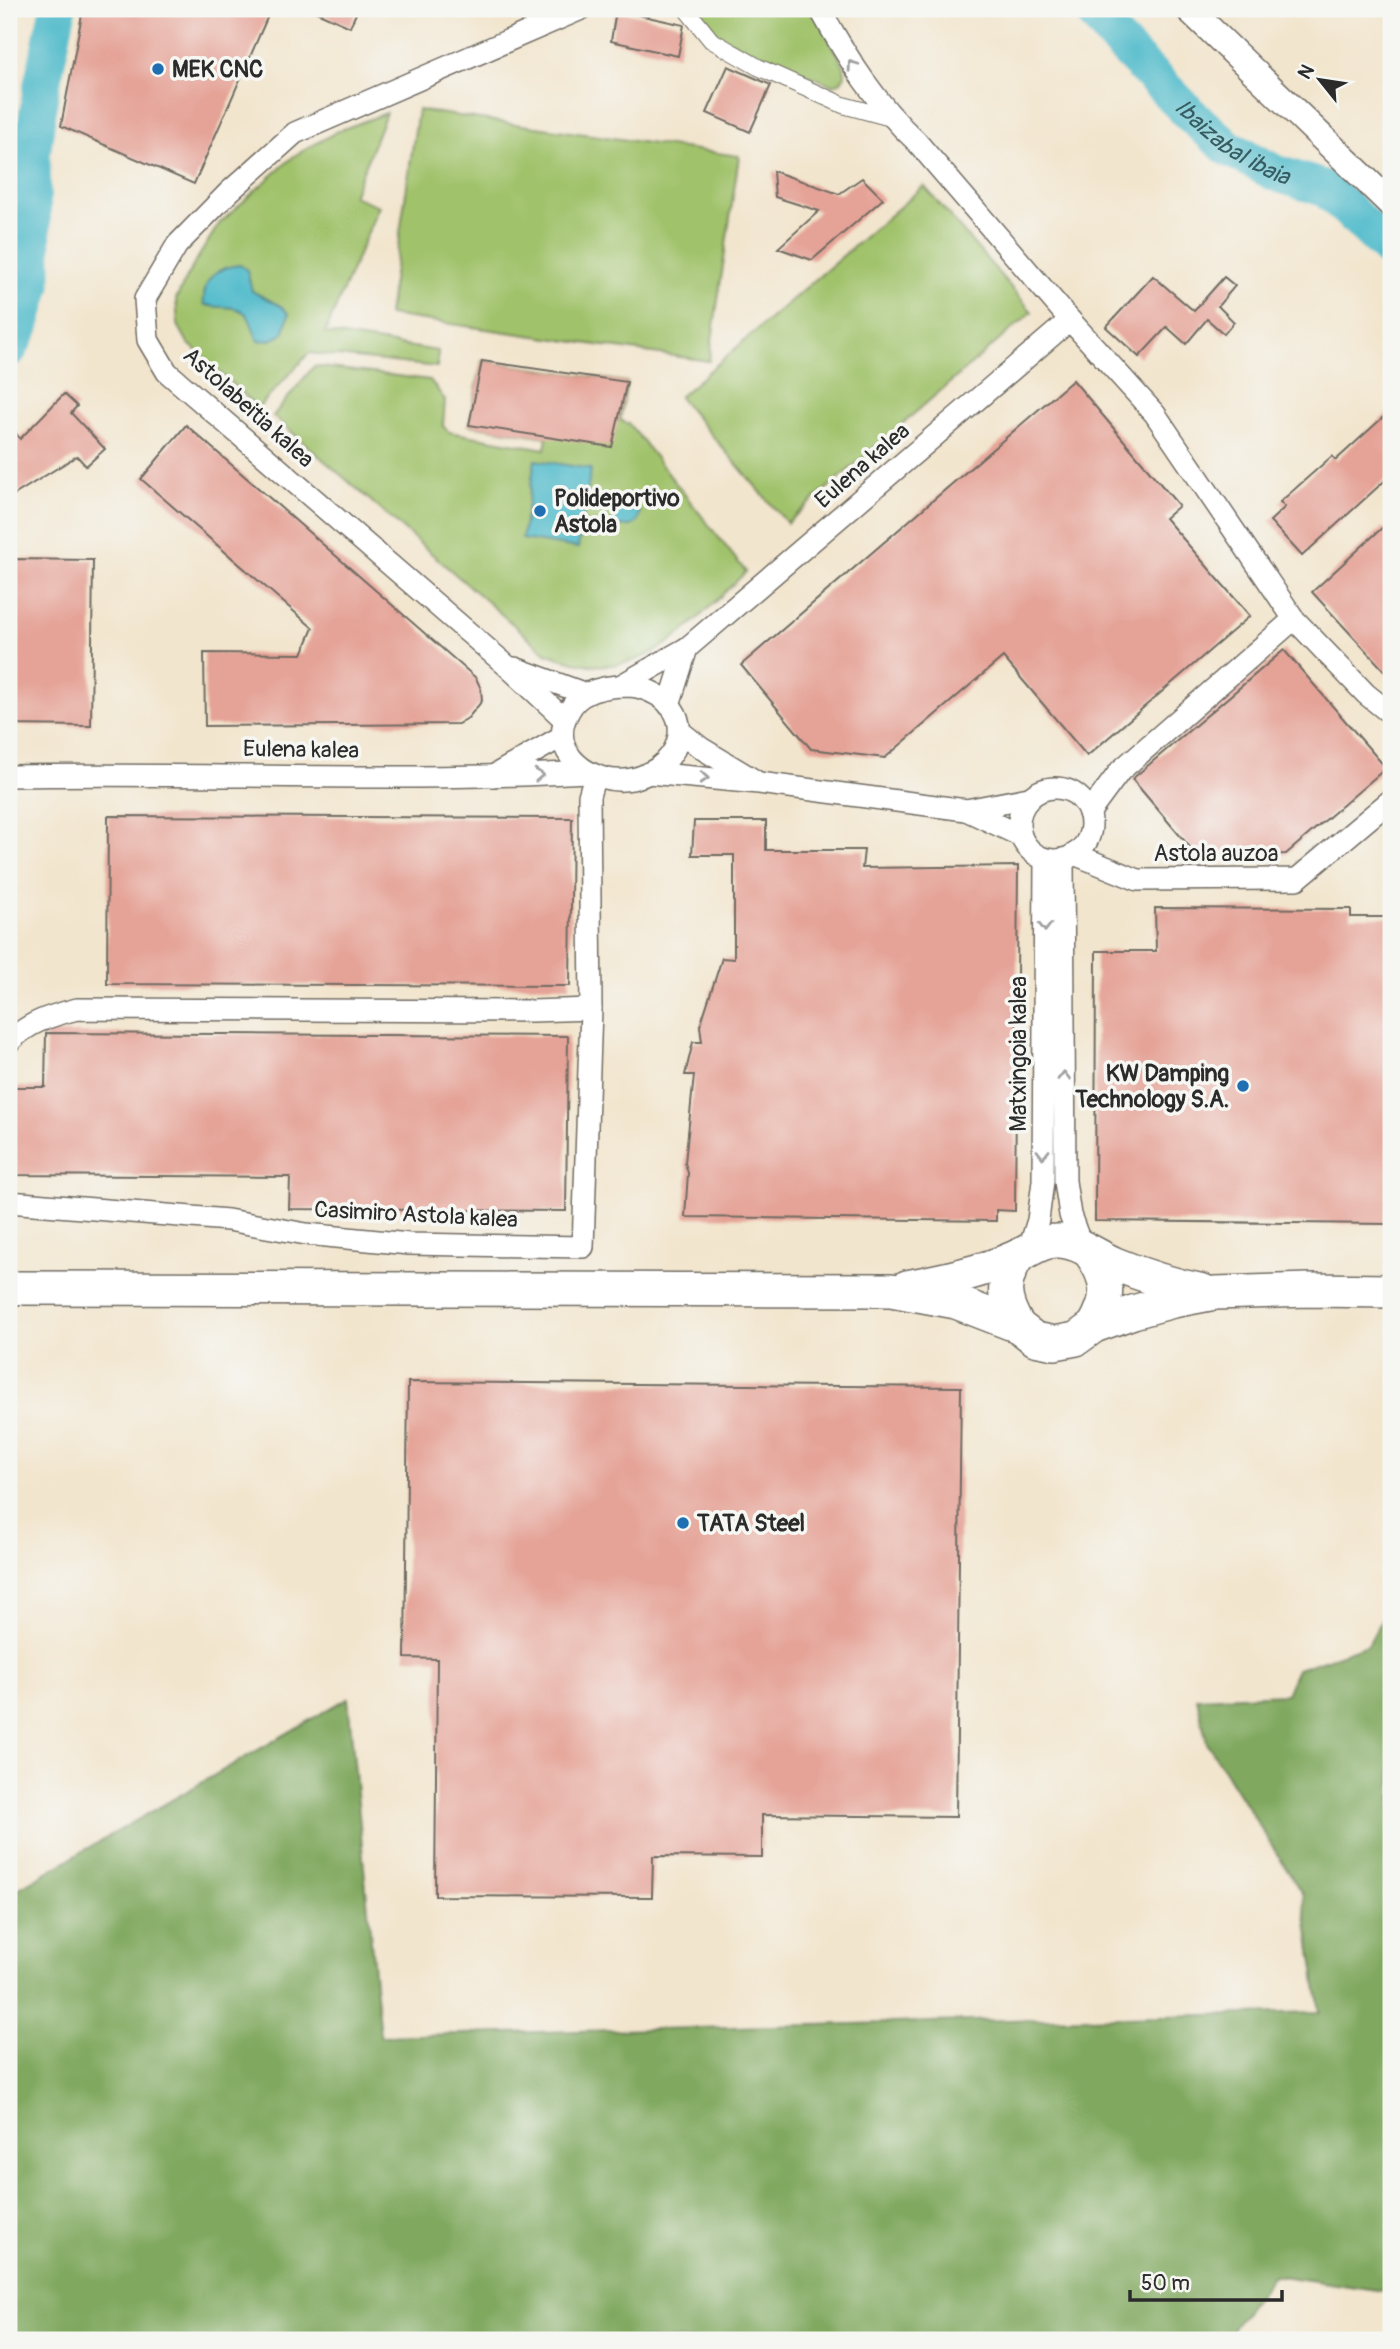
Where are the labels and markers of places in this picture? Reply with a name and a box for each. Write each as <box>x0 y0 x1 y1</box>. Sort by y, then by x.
place label: MEK CNC <box>172 55 263 84</box>
marker: MEK CNC <box>150 61 166 77</box>
place label: Polideportivo Astola <box>554 484 680 539</box>
marker: Polideportivo Astola <box>532 503 548 519</box>
place label: KW Damping Technology S.A. <box>1074 1059 1229 1114</box>
marker: KW Damping Technology S.A. <box>1235 1078 1251 1094</box>
place label: TATA Steel <box>696 1509 805 1538</box>
marker: TATA Steel <box>675 1515 691 1531</box>

